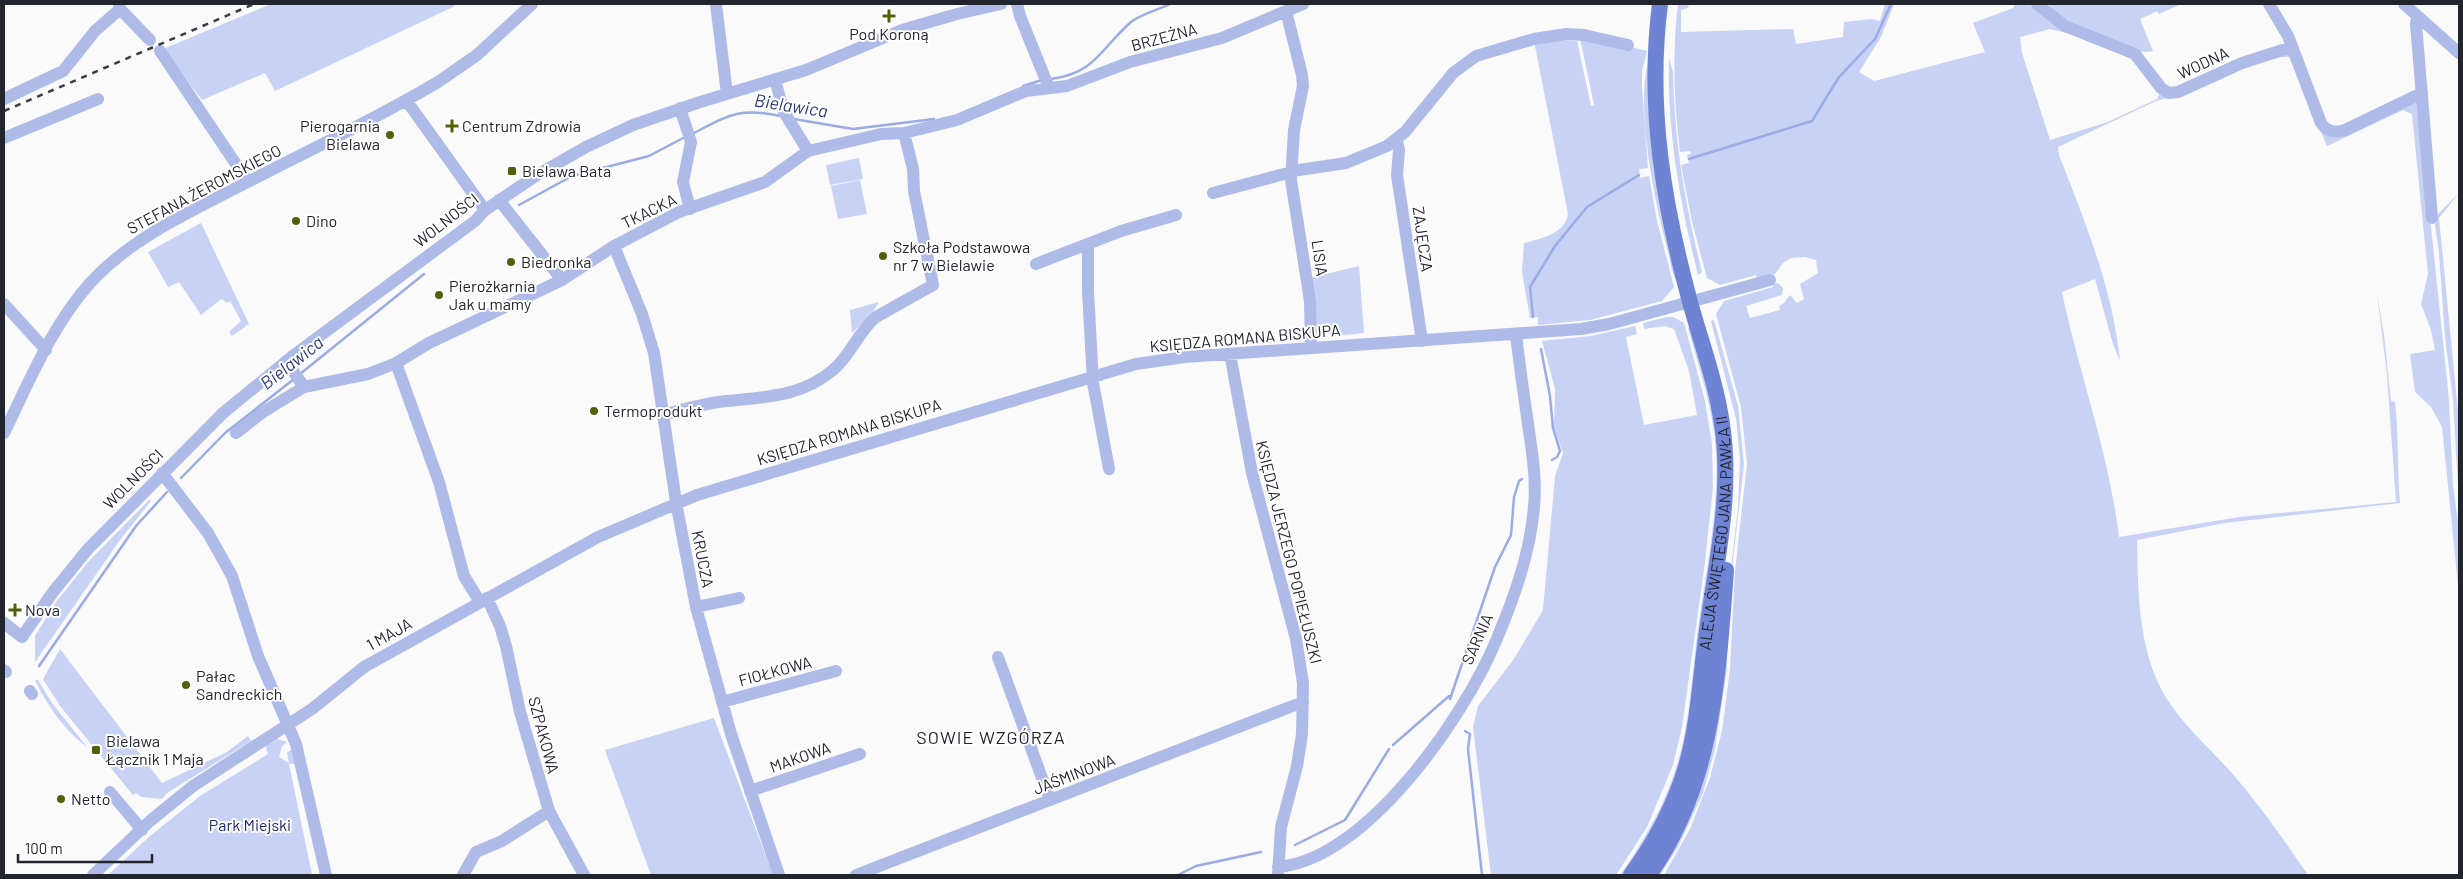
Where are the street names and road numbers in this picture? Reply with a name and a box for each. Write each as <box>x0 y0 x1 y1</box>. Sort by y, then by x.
street label: BRZEŻNA <box>1129 19 1199 54</box>
street label: WODNA <box>2174 42 2232 83</box>
street label: STEFANA ŻEROMSKIEGO <box>123 140 284 237</box>
street label: WOLNOŚCI <box>410 189 482 251</box>
street label: TKACKA <box>618 189 679 232</box>
street label: ZAJĘCZA <box>1410 205 1438 273</box>
street label: LISIA <box>1309 239 1332 278</box>
street label: KSIĘDZA ROMANA BISKUPA <box>1149 320 1341 355</box>
street label: KSIĘDZA ROMANA BISKUPA <box>755 394 943 469</box>
street label: ALEJA ŚWIĘTEGO JANA PAWŁA II <box>1694 415 1734 651</box>
street label: KSIĘDZA JERZEGO POPIEŁUSZKI <box>1253 438 1326 665</box>
street label: WOLNOŚCI <box>99 445 166 512</box>
street label: KRUCZA <box>689 529 718 589</box>
street label: SARNIA <box>1457 610 1496 667</box>
street label: 1 MAJA <box>363 613 415 654</box>
street label: FIOŁKOWA <box>736 652 814 689</box>
street label: SZPAKOWA <box>525 694 564 776</box>
street label: MAKOWA <box>767 737 833 776</box>
street label: JAŚMINOWA <box>1030 749 1118 798</box>

